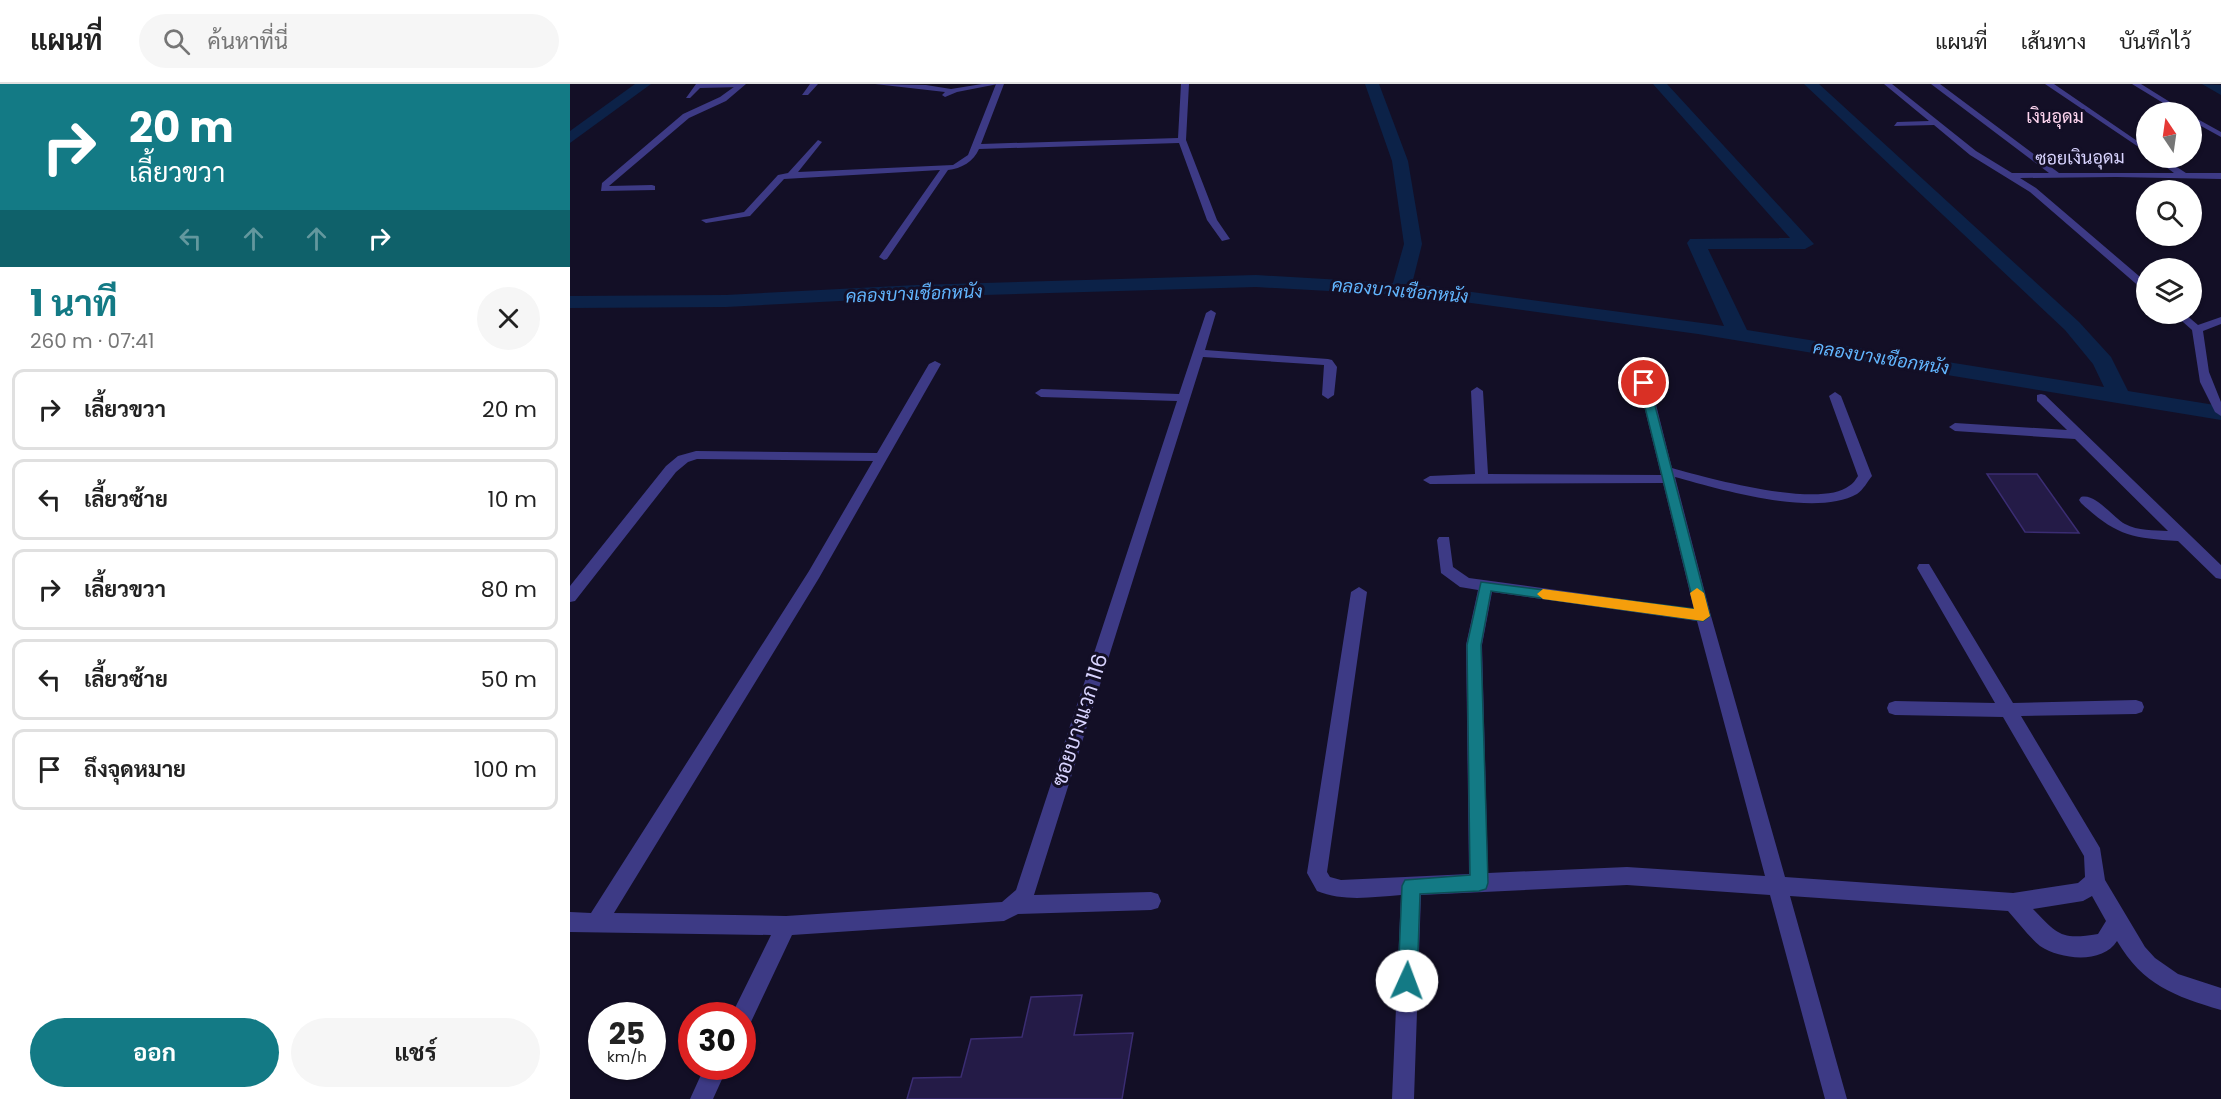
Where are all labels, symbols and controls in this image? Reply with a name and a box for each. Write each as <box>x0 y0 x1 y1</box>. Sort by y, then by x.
search box <box>139 14 559 68</box>
text: แผนที่ <box>30 21 103 60</box>
icon: search <box>160 25 193 58</box>
text: ค้นหาที่นี่ <box>208 26 288 57</box>
text: แผนที่ <box>1935 27 1988 56</box>
text: เส้นทาง <box>2021 27 2086 56</box>
text: บันทึกไว้ <box>2119 27 2191 56</box>
text: 20 m <box>129 98 234 157</box>
north arrow <box>2136 102 2202 168</box>
map controls <box>2136 102 2202 324</box>
district label: เงินอุดม <box>2026 104 2084 129</box>
icon: right <box>30 108 108 186</box>
street label: ซอยเงินอุดม <box>2035 144 2125 171</box>
text: เลี้ยวขวา <box>129 154 225 191</box>
button: search <box>2136 180 2202 246</box>
icon: left <box>174 222 207 255</box>
icon: ahead <box>237 222 270 255</box>
icon: ahead <box>300 222 333 255</box>
icon: right <box>363 222 396 255</box>
button: layers <box>2136 258 2202 324</box>
water label: คลองบางเชือกหนัง <box>1331 272 1469 309</box>
text: 1 นาที <box>30 278 117 329</box>
water label: คลองบางเชือกหนัง <box>845 279 983 308</box>
button: close <box>477 287 540 350</box>
text: 260 m · 07:41 <box>30 327 154 355</box>
water label: คลองบางเชือกหนัง <box>1811 334 1951 381</box>
pin <box>1618 357 1669 408</box>
icon: arrive <box>1627 366 1660 399</box>
icon: right <box>33 393 66 426</box>
text: เลี้ยวขวา <box>84 394 166 425</box>
text: 20 m <box>482 394 537 425</box>
icon: left <box>33 483 66 516</box>
text: เลี้ยวซ้าย <box>84 484 168 515</box>
text: 10 m <box>488 484 537 515</box>
icon: right <box>33 573 66 606</box>
text: เลี้ยวขวา <box>84 574 166 605</box>
text: 80 m <box>481 574 537 605</box>
street label: ซอยบางแวก 116 <box>1044 650 1115 790</box>
icon: left <box>33 663 66 696</box>
text: เลี้ยวซ้าย <box>84 664 168 695</box>
text: 50 m <box>481 664 537 695</box>
icon: arrive <box>33 753 66 786</box>
text: ถึงจุดหมาย <box>84 754 186 785</box>
text: 100 m <box>474 754 537 785</box>
position arrow <box>1375 949 1439 1013</box>
speed limit sign: 30 <box>678 1002 756 1080</box>
text: 25 <box>609 1012 645 1055</box>
button: ออก <box>30 1018 279 1087</box>
button: แชร์ <box>291 1018 540 1087</box>
text: km/h <box>607 1046 647 1067</box>

